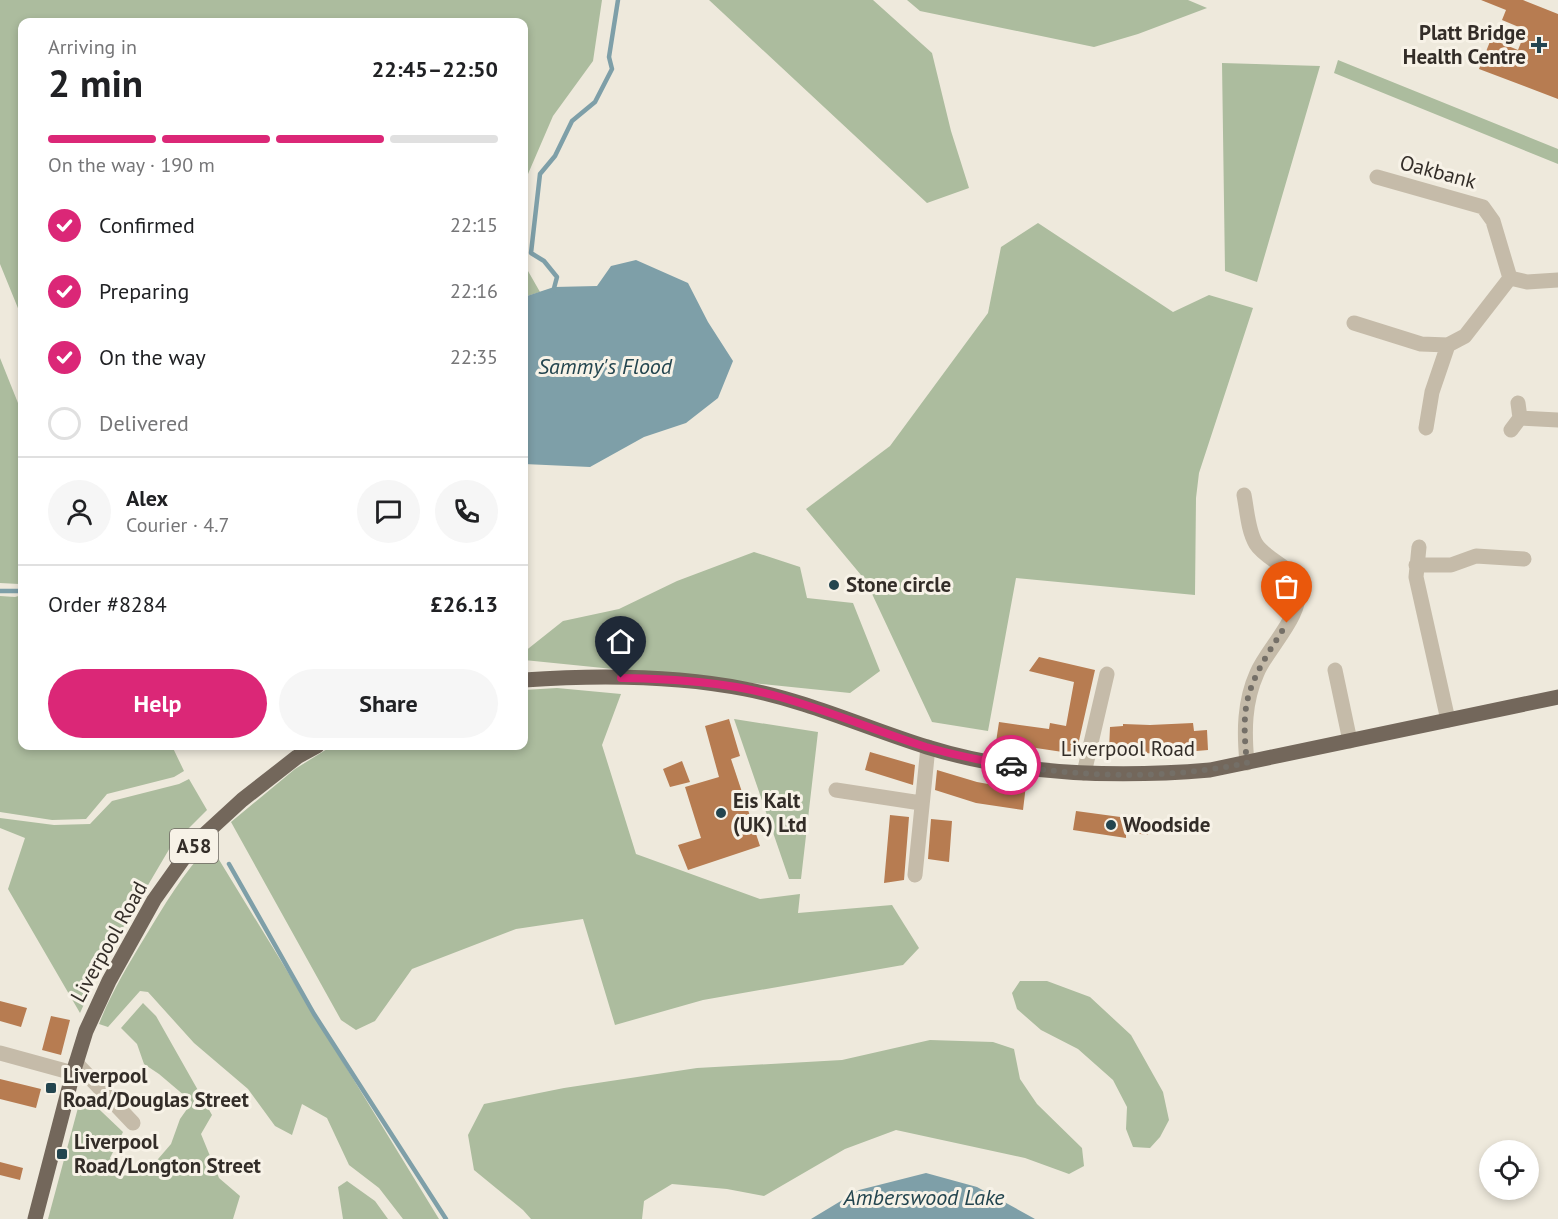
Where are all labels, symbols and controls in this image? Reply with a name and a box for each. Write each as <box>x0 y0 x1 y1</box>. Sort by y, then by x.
place label: Platt Bridge Health Centre <box>1403 19 1526 70</box>
text: Arriving in <box>48 34 137 60</box>
marker: Platt Bridge Health Centre <box>1530 36 1548 54</box>
text: 22:45–22:50 <box>372 55 498 83</box>
text: 2 min <box>48 57 143 108</box>
street label: Oakbank <box>1397 148 1479 195</box>
text: On the way · 190 m <box>48 152 215 178</box>
icon: check <box>48 209 81 242</box>
text: Confirmed <box>99 211 195 239</box>
text: 22:15 <box>450 212 498 238</box>
icon: check <box>48 275 81 308</box>
text: Preparing <box>99 277 189 305</box>
text: 22:16 <box>450 278 498 304</box>
icon: check <box>48 341 81 374</box>
text: On the way <box>99 343 206 371</box>
text: 22:35 <box>450 344 498 370</box>
water label: Sammy's Flood <box>538 352 673 380</box>
text: Delivered <box>99 409 189 437</box>
button: person <box>48 480 111 543</box>
button: chat <box>357 480 420 543</box>
button: phone <box>435 480 498 543</box>
text: Alex <box>126 484 168 512</box>
text: Courier · 4.7 <box>126 512 229 538</box>
pin <box>1261 561 1312 623</box>
icon: bag <box>1270 570 1303 603</box>
place label: Stone circle <box>846 571 951 598</box>
marker: Stone circle <box>827 578 841 592</box>
text: Order #8284 <box>48 590 167 618</box>
text: £26.13 <box>430 590 498 618</box>
pin <box>595 616 646 678</box>
icon: home <box>604 625 637 658</box>
button: Help <box>48 669 267 738</box>
button: Share <box>279 669 498 738</box>
courier <box>981 735 1041 795</box>
street label: Liverpool Road <box>1061 735 1195 762</box>
icon: car <box>995 749 1028 782</box>
place label: Eis Kalt (UK) Ltd <box>733 787 807 838</box>
marker: Eis Kalt (UK) Ltd <box>714 806 728 820</box>
place label: Woodside <box>1123 811 1210 838</box>
marker: Woodside <box>1104 818 1118 832</box>
road number: A58 <box>170 829 218 863</box>
street label: Liverpool Road <box>64 876 153 1007</box>
place label: Liverpool Road/Douglas Street <box>63 1062 249 1113</box>
marker: Liverpool Road/Douglas Street <box>44 1081 58 1095</box>
place label: Liverpool Road/Longton Street <box>74 1128 262 1179</box>
map controls <box>1479 1140 1539 1200</box>
button: locate <box>1479 1140 1539 1200</box>
marker: Liverpool Road/Longton Street <box>55 1147 69 1161</box>
water label: Amberswood Lake <box>843 1183 1005 1211</box>

